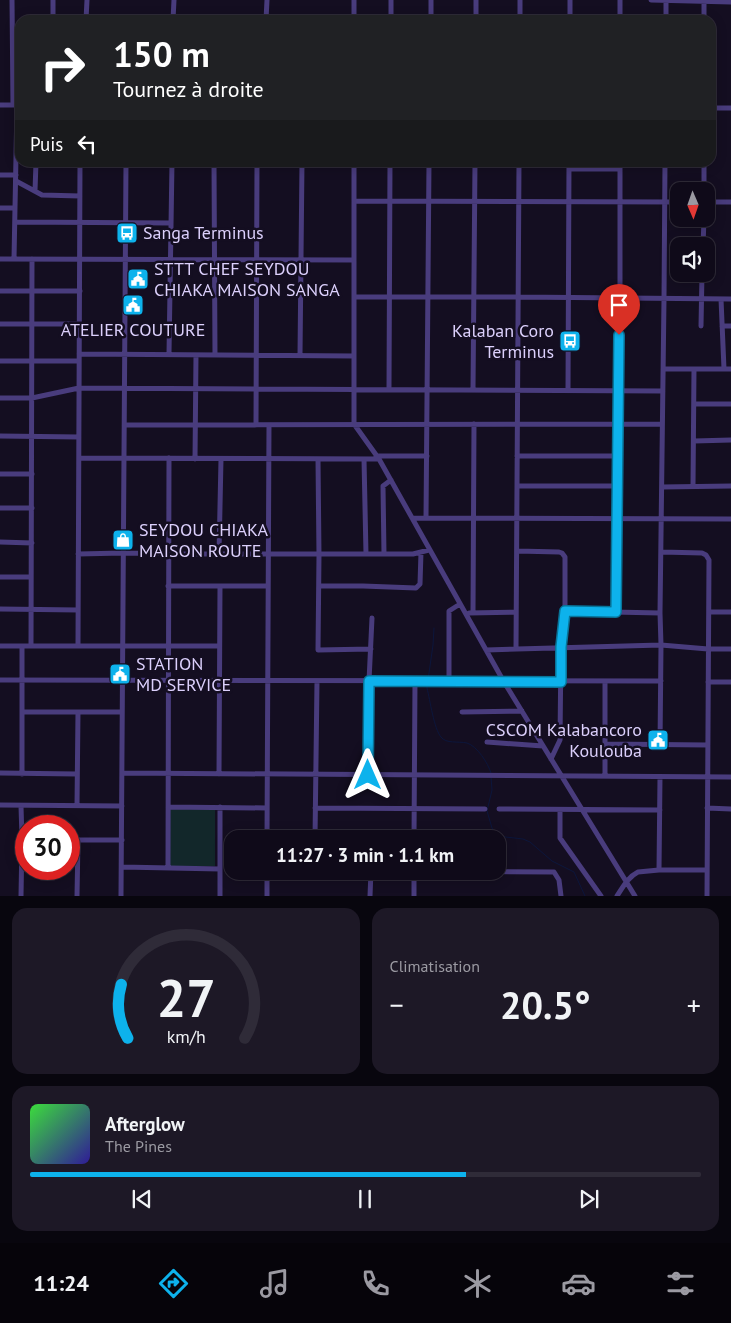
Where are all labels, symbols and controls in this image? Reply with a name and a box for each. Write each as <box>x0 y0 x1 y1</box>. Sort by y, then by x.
text: 150 m <box>113 31 210 77</box>
icon: right <box>30 35 95 100</box>
text: Tournez à droite <box>113 75 264 103</box>
icon: left <box>73 130 101 158</box>
text: Puis <box>30 132 63 156</box>
north arrow <box>670 182 715 228</box>
map controls <box>670 182 715 282</box>
bus stop icon: Sanga Terminus <box>115 221 139 245</box>
place label: Sanga Terminus <box>143 221 264 244</box>
button: sound <box>670 237 715 282</box>
place label: STTT CHEF SEYDOU CHIAKA MAISON SANGA <box>154 257 340 301</box>
public building icon: STTT CHEF SEYDOU CHIAKA MAISON SANGA <box>126 267 150 291</box>
pin <box>598 284 640 335</box>
icon: arrive <box>605 291 633 319</box>
public building icon: ATELIER COUTURE <box>121 293 145 317</box>
place label: ATELIER COUTURE <box>61 318 205 341</box>
place label: Kalaban Coro Terminus <box>452 319 554 363</box>
bus stop icon: Kalaban Coro Terminus <box>558 329 582 353</box>
place label: SEYDOU CHIAKA MAISON ROUTE <box>139 518 268 562</box>
shop icon: SEYDOU CHIAKA MAISON ROUTE <box>111 528 135 552</box>
place label: STATION MD SERVICE <box>136 652 231 696</box>
public building icon: STATION MD SERVICE <box>108 662 132 686</box>
place label: CSCOM Kalabancoro Koulouba <box>486 718 642 762</box>
public building icon: CSCOM Kalabancoro Koulouba <box>646 728 670 752</box>
position arrow <box>341 748 393 800</box>
speed limit sign: 30 <box>15 815 80 880</box>
text: 11:27 · 3 min · 1.1 km <box>276 843 454 867</box>
text: Climatisation <box>390 956 480 976</box>
text: 27 <box>156 964 215 1031</box>
text: 20.5° <box>500 980 591 1029</box>
text: − <box>390 986 404 1023</box>
text: + <box>687 986 701 1023</box>
text: km/h <box>166 1025 205 1048</box>
text: Afterglow <box>105 1112 185 1136</box>
text: The Pines <box>105 1136 172 1156</box>
icon: previous <box>128 1185 156 1213</box>
icon: pause <box>351 1185 379 1213</box>
icon: next <box>575 1185 603 1213</box>
icon: directions <box>156 1266 191 1301</box>
icon: music <box>257 1266 292 1301</box>
icon: phone <box>358 1266 393 1301</box>
icon: climate <box>460 1266 495 1301</box>
icon: car <box>561 1266 596 1301</box>
icon: filters <box>663 1266 698 1301</box>
text: 11:24 <box>33 1269 89 1297</box>

